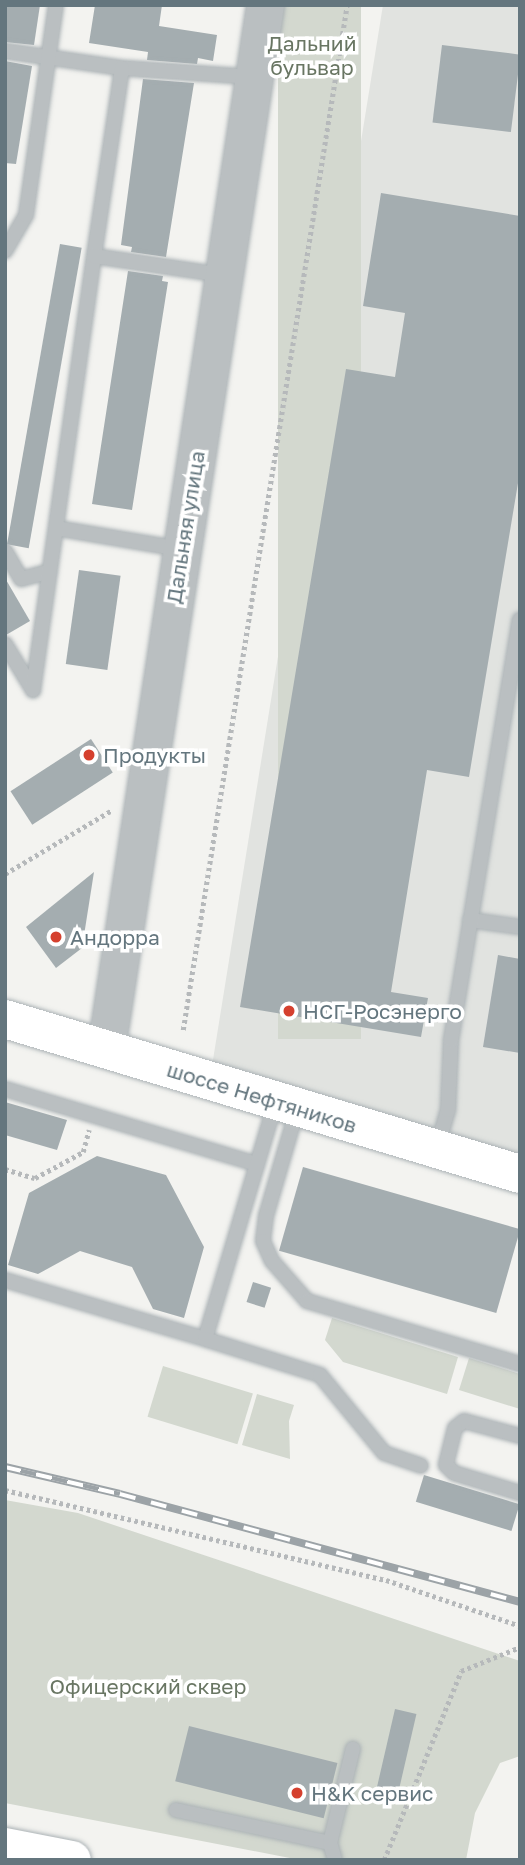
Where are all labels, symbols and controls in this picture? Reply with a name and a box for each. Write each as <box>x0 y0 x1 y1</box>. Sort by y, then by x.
park label: Дальний бульвар <box>268 30 356 80</box>
street label: Дальняя улица <box>161 449 209 605</box>
place label: Продукты <box>103 742 206 768</box>
marker: Продукты <box>81 747 97 763</box>
place label: Андорра <box>70 924 160 950</box>
marker: Андорра <box>48 929 64 945</box>
place label: НСГ-Росэнерго <box>303 998 462 1024</box>
marker: НСГ-Росэнерго <box>281 1003 297 1019</box>
street label: шоссе Нефтяников <box>164 1056 360 1138</box>
park label: Офицерский сквер <box>50 1673 246 1699</box>
place label: H&K сервис <box>311 1780 433 1806</box>
marker: H&K сервис <box>289 1785 305 1801</box>

